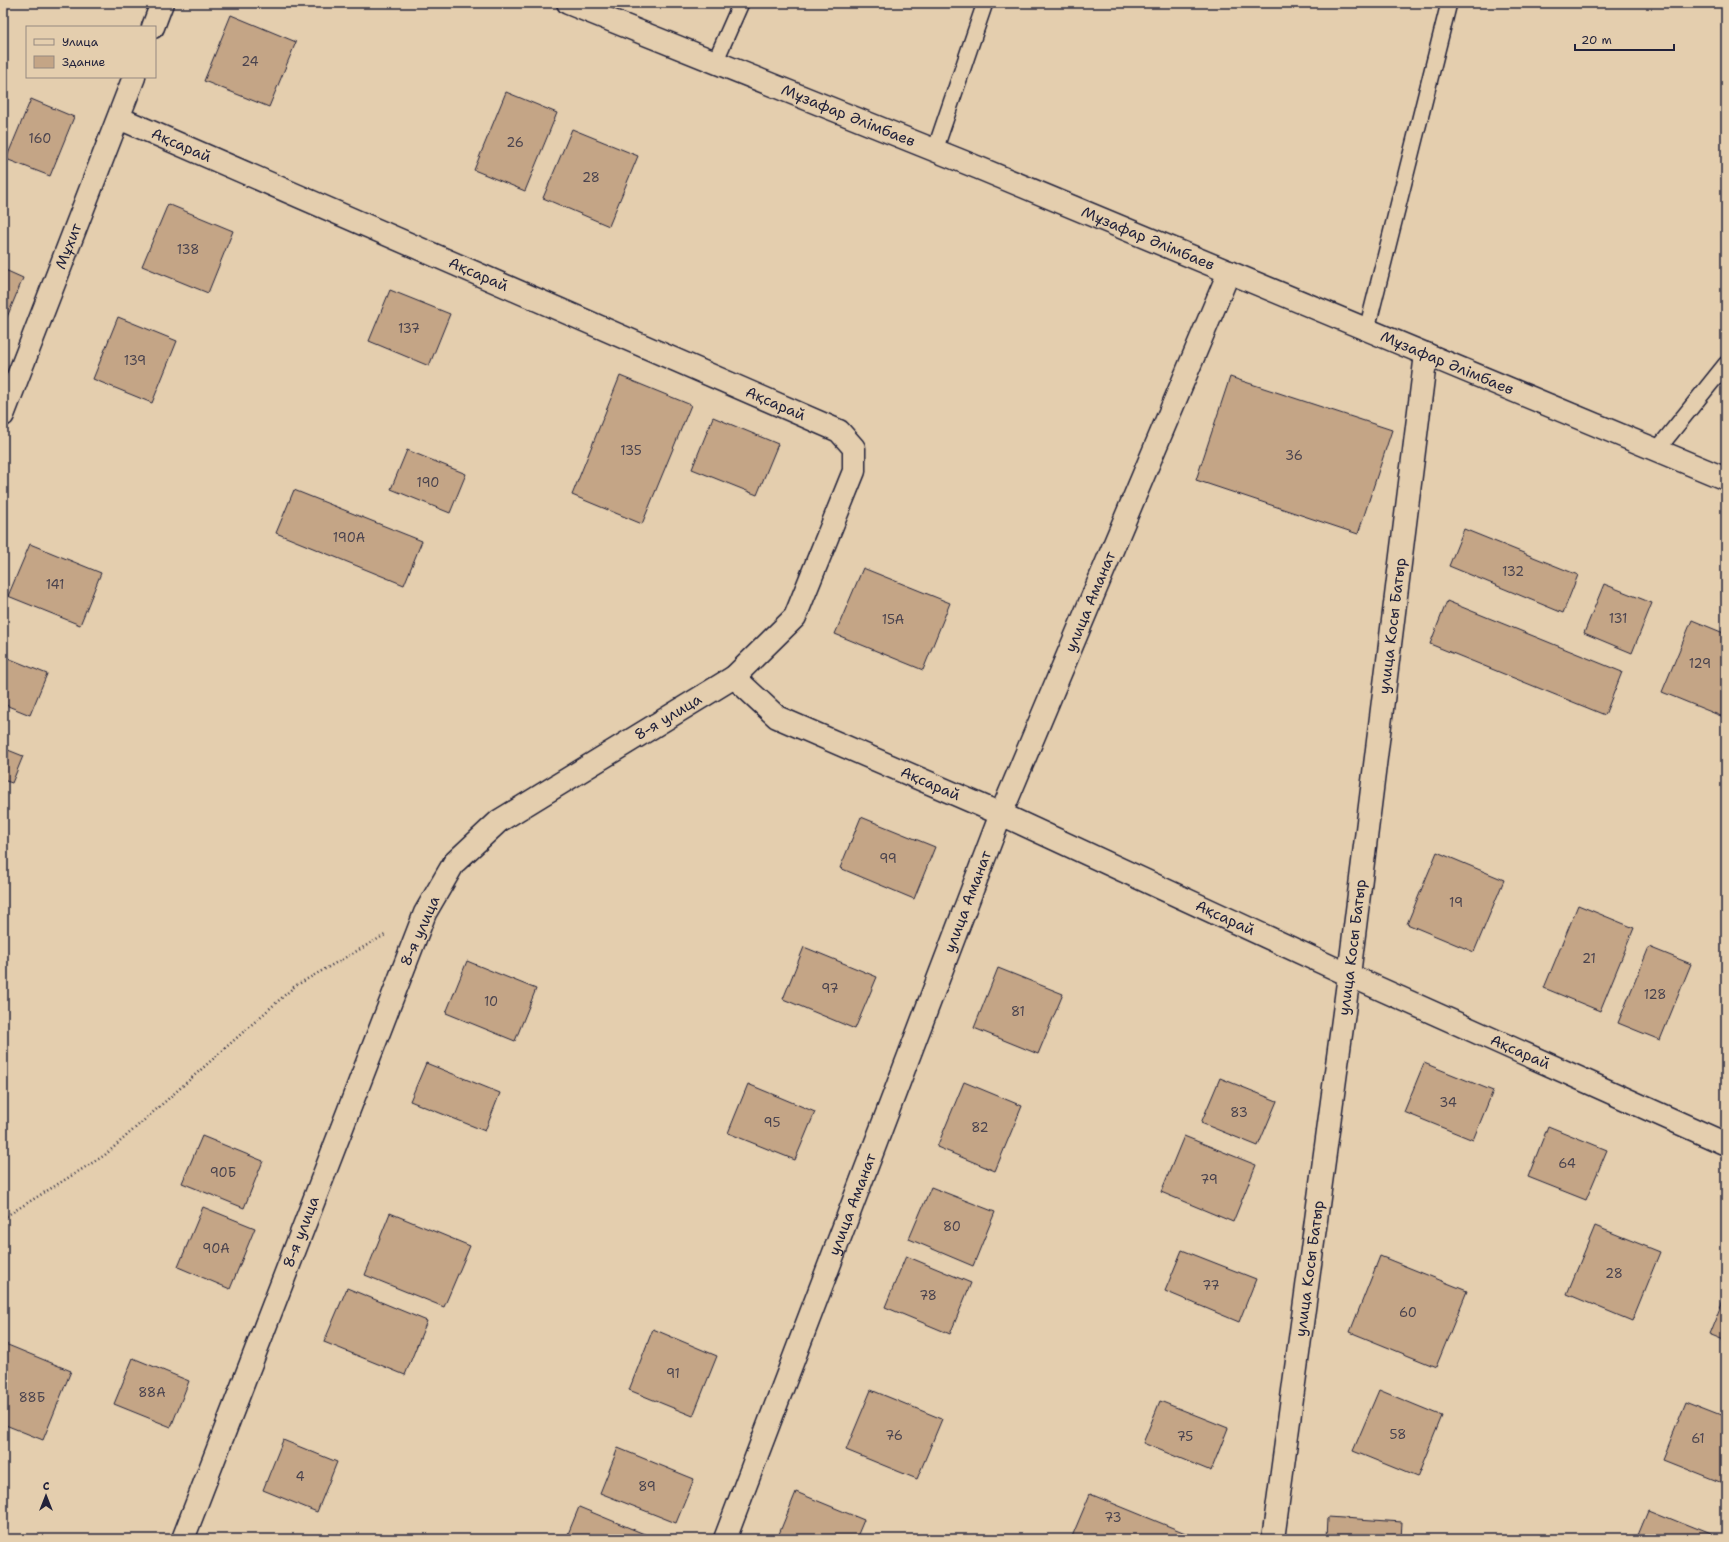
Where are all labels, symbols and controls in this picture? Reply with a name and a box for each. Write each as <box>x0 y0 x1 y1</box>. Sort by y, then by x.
legend <box>26 26 156 78</box>
scale bar <box>1575 26 1674 52</box>
text: 20 m <box>1581 32 1612 48</box>
text: Улица <box>62 34 99 50</box>
house number: 24 <box>241 53 259 70</box>
text: Здание <box>62 54 106 70</box>
street label: Мұзафар Әлімбаев <box>778 80 918 151</box>
street label: Ақсарай <box>148 123 215 167</box>
house number: 160 <box>29 130 51 147</box>
house number: 26 <box>506 134 524 151</box>
house number: 28 <box>582 169 600 186</box>
street label: Мұзафар Әлімбаев <box>1078 202 1218 275</box>
street label: Мұхит <box>51 220 86 272</box>
house number: 138 <box>177 241 199 258</box>
street label: Ақсарай <box>445 252 512 296</box>
house number: 137 <box>398 320 420 337</box>
street label: Мұзафар Әлімбаев <box>1378 326 1517 400</box>
house number: 139 <box>124 352 146 369</box>
street label: Ақсарай <box>743 382 809 425</box>
house number: 135 <box>620 442 642 459</box>
house number: 36 <box>1285 447 1303 464</box>
house number: 190 <box>417 474 439 491</box>
house number: 190А <box>333 529 365 546</box>
street label: улица Аманат <box>1060 548 1120 655</box>
street label: улица Косы Батыр <box>1374 556 1411 695</box>
house number: 132 <box>1502 563 1524 580</box>
house number: 141 <box>46 576 64 593</box>
house number: 131 <box>1609 610 1627 627</box>
house number: 15А <box>882 611 904 628</box>
house number: 129 <box>1689 655 1711 672</box>
street label: 8-я улица <box>631 689 706 745</box>
street label: Ақсарай <box>897 762 964 805</box>
street label: улица Аманат <box>939 847 996 955</box>
house number: 99 <box>879 850 897 867</box>
street label: улица Косы Батыр <box>1334 878 1371 1017</box>
street label: 8-я улица <box>396 892 445 969</box>
house number: 19 <box>1449 894 1463 911</box>
street label: Ақсарай <box>1192 895 1258 940</box>
house number: 21 <box>1582 950 1596 967</box>
house number: 97 <box>821 980 839 997</box>
house number: 128 <box>1644 986 1666 1003</box>
house number: 10 <box>484 993 498 1010</box>
house number: 81 <box>1011 1003 1025 1020</box>
street label: Ақсарай <box>1487 1030 1553 1074</box>
house number: 34 <box>1439 1094 1457 1111</box>
house number: 83 <box>1230 1104 1248 1121</box>
house number: 95 <box>764 1114 780 1131</box>
house number: 82 <box>971 1119 989 1136</box>
street label: улица Аманат <box>824 1150 881 1258</box>
house number: 64 <box>1558 1155 1576 1172</box>
house number: 90Б <box>210 1164 236 1181</box>
house number: 79 <box>1200 1171 1218 1188</box>
street label: 8-я улица <box>278 1193 324 1271</box>
street label: улица Косы Батыр <box>1290 1199 1329 1338</box>
house number: 80 <box>943 1218 961 1235</box>
house number: 90А <box>202 1240 230 1257</box>
house number: 28 <box>1605 1265 1623 1282</box>
house number: 77 <box>1202 1277 1220 1294</box>
house number: 78 <box>919 1287 937 1304</box>
house number: 60 <box>1399 1304 1417 1321</box>
house number: 91 <box>666 1365 680 1382</box>
house number: 88А <box>138 1384 166 1401</box>
house number: 88Б <box>19 1389 45 1406</box>
house number: 58 <box>1390 1426 1406 1443</box>
house number: 76 <box>885 1427 903 1444</box>
house number: 75 <box>1177 1428 1193 1445</box>
house number: 61 <box>1691 1430 1705 1447</box>
house number: 4 <box>295 1468 305 1485</box>
north arrow <box>26 1476 66 1516</box>
house number: 89 <box>638 1478 656 1495</box>
text: С <box>43 1479 50 1494</box>
house number: 73 <box>1104 1509 1122 1526</box>

